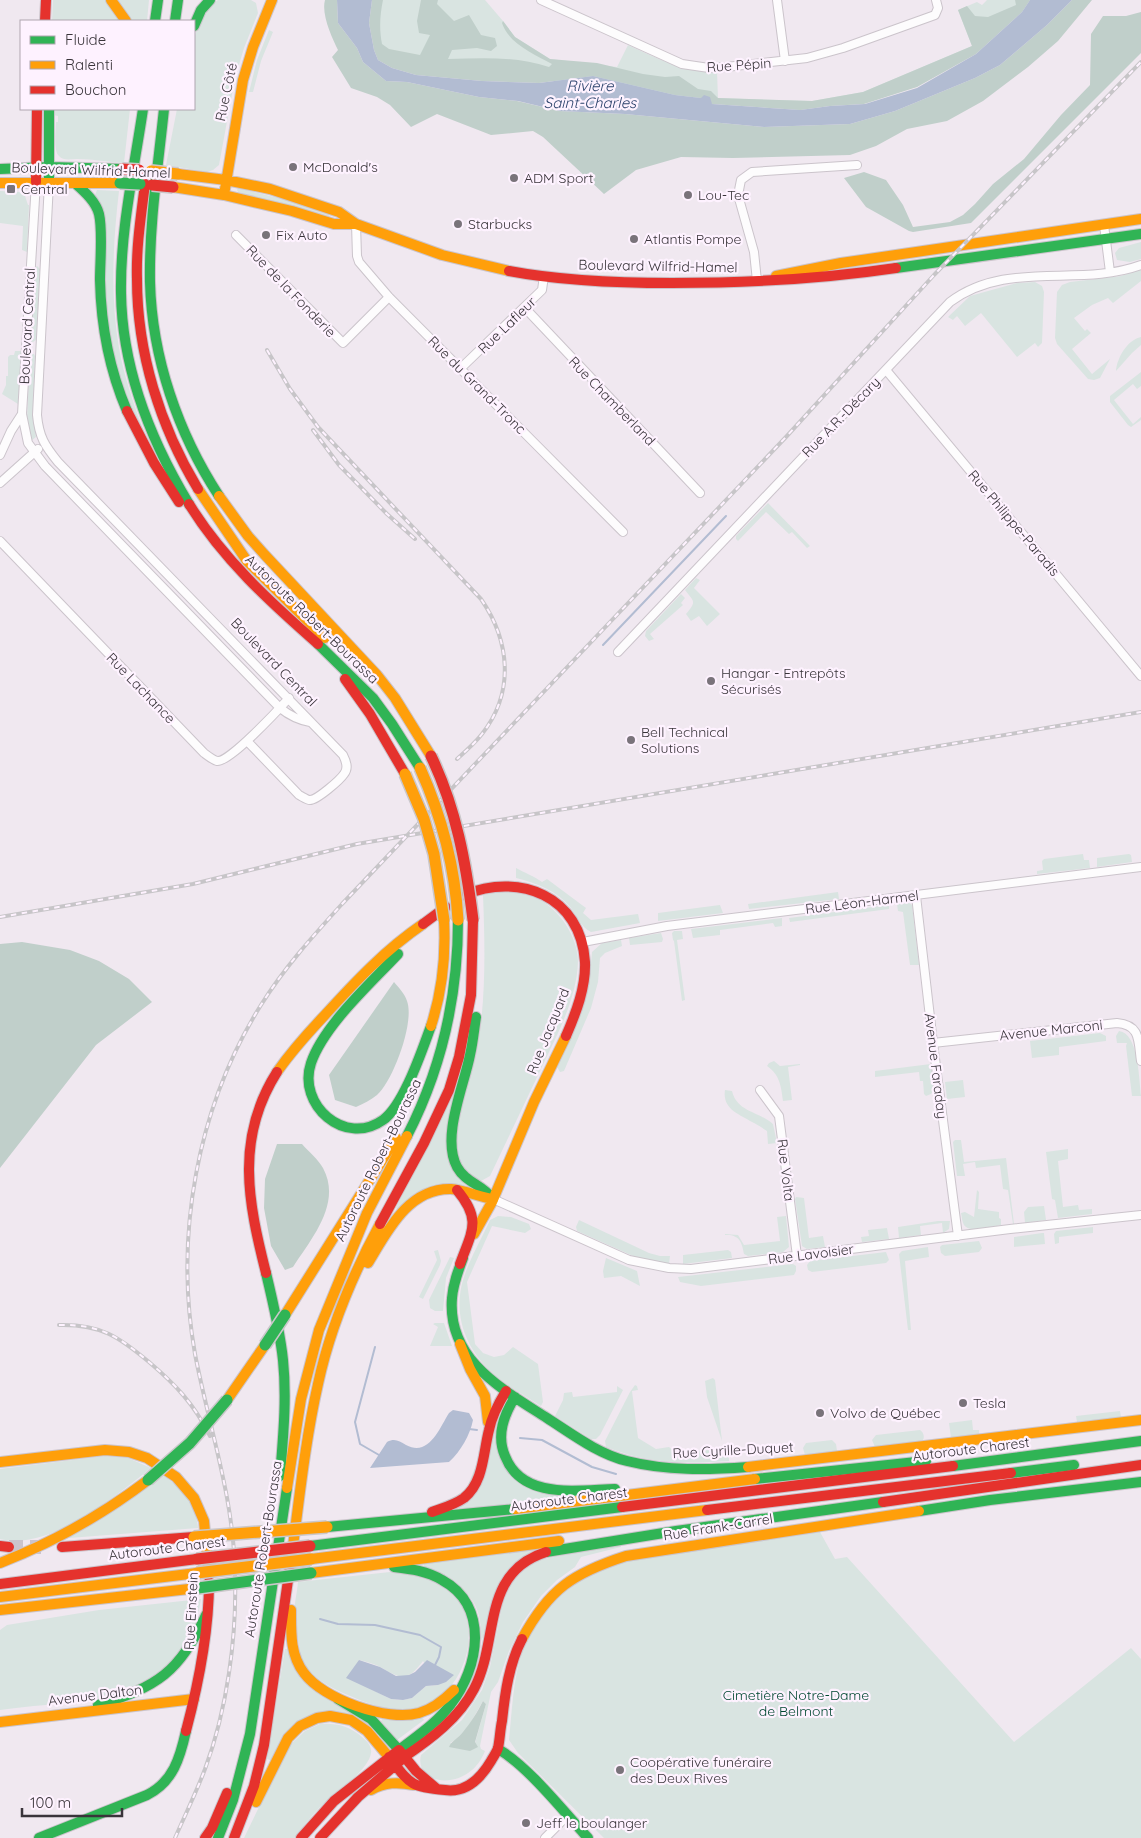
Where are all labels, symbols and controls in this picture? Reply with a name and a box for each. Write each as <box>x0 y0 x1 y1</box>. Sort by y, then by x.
legend <box>20 20 195 110</box>
text: Fluide <box>65 30 106 49</box>
street label: Rue Pépin <box>706 54 772 76</box>
text: Ralenti <box>65 55 113 74</box>
street label: Rue Côté <box>211 61 241 123</box>
water label: Rivière Saint-Charles <box>544 76 637 112</box>
text: Bouchon <box>65 80 126 99</box>
street label: Boulevard Wilfrid-Hamel <box>11 158 171 182</box>
place label: McDonald's <box>303 158 378 176</box>
marker: McDonald's <box>287 161 299 173</box>
place label: ADM Sport <box>524 169 594 187</box>
marker: ADM Sport <box>508 172 520 184</box>
place label: Central <box>21 180 68 198</box>
marker: Central <box>5 183 17 195</box>
place label: Lou-Tec <box>698 186 749 204</box>
marker: Lou-Tec <box>682 189 694 201</box>
place label: Starbucks <box>468 215 532 233</box>
marker: Starbucks <box>452 218 464 230</box>
place label: Fix Auto <box>276 226 328 244</box>
marker: Fix Auto <box>260 229 272 241</box>
place label: Atlantis Pompe <box>644 230 742 248</box>
marker: Atlantis Pompe <box>628 233 640 245</box>
street label: Rue de la Fonderie <box>242 241 340 341</box>
street label: Boulevard Wilfrid-Hamel <box>578 256 738 276</box>
street label: Boulevard Central <box>15 267 39 385</box>
street label: Rue Lafleur <box>474 292 540 357</box>
street label: Rue du Grand-Tronc <box>424 332 530 438</box>
street label: Rue Chamberland <box>565 353 659 449</box>
street label: Rue A.R.-Décary <box>798 373 884 461</box>
street label: Rue Philippe-Paradis <box>964 466 1064 580</box>
street label: Autoroute Robert-Bourassa <box>241 550 383 688</box>
street label: Boulevard Central <box>227 614 321 710</box>
street label: Rue Lachance <box>103 649 179 727</box>
place label: Hangar - Entrepôts Sécurisés <box>721 664 846 698</box>
marker: Hangar - Entrepôts Sécurisés <box>705 675 717 687</box>
place label: Bell Technical Solutions <box>641 723 728 757</box>
marker: Bell Technical Solutions <box>625 734 637 746</box>
street label: Rue Léon-Harmel <box>804 886 920 918</box>
street label: Rue Jacquard <box>523 985 573 1077</box>
street label: Avenue Faraday <box>921 1012 951 1120</box>
street label: Avenue Marconi <box>999 1016 1103 1044</box>
street label: Autoroute Robert-Bourassa <box>331 1076 425 1244</box>
street label: Rue Volta <box>773 1138 799 1202</box>
street label: Rue Lavoisier <box>767 1240 856 1268</box>
place label: Tesla <box>973 1394 1006 1412</box>
marker: Tesla <box>957 1397 969 1409</box>
place label: Volvo de Québec <box>830 1404 941 1422</box>
marker: Volvo de Québec <box>814 1407 826 1419</box>
street label: Autoroute Charest <box>911 1433 1031 1465</box>
street label: Rue Cyrille-Duquet <box>672 1438 794 1462</box>
street label: Autoroute Robert-Bourassa <box>240 1459 286 1639</box>
street label: Autoroute Charest <box>509 1483 629 1515</box>
street label: Rue Frank-Carrel <box>662 1509 774 1545</box>
street label: Autoroute Charest <box>107 1532 227 1564</box>
street label: Rue Einstein <box>180 1571 202 1651</box>
street label: Avenue Dalton <box>47 1680 143 1710</box>
park label: Cimetière Notre-Dame de Belmont <box>723 1686 869 1720</box>
place label: Coopérative funéraire des Deux Rives <box>630 1753 772 1787</box>
marker: Coopérative funéraire des Deux Rives <box>614 1764 626 1776</box>
scale bar <box>22 1786 122 1818</box>
text: 100 m <box>30 1793 71 1812</box>
place label: Jeff le boulanger <box>536 1814 648 1832</box>
marker: Jeff le boulanger <box>520 1817 532 1829</box>

